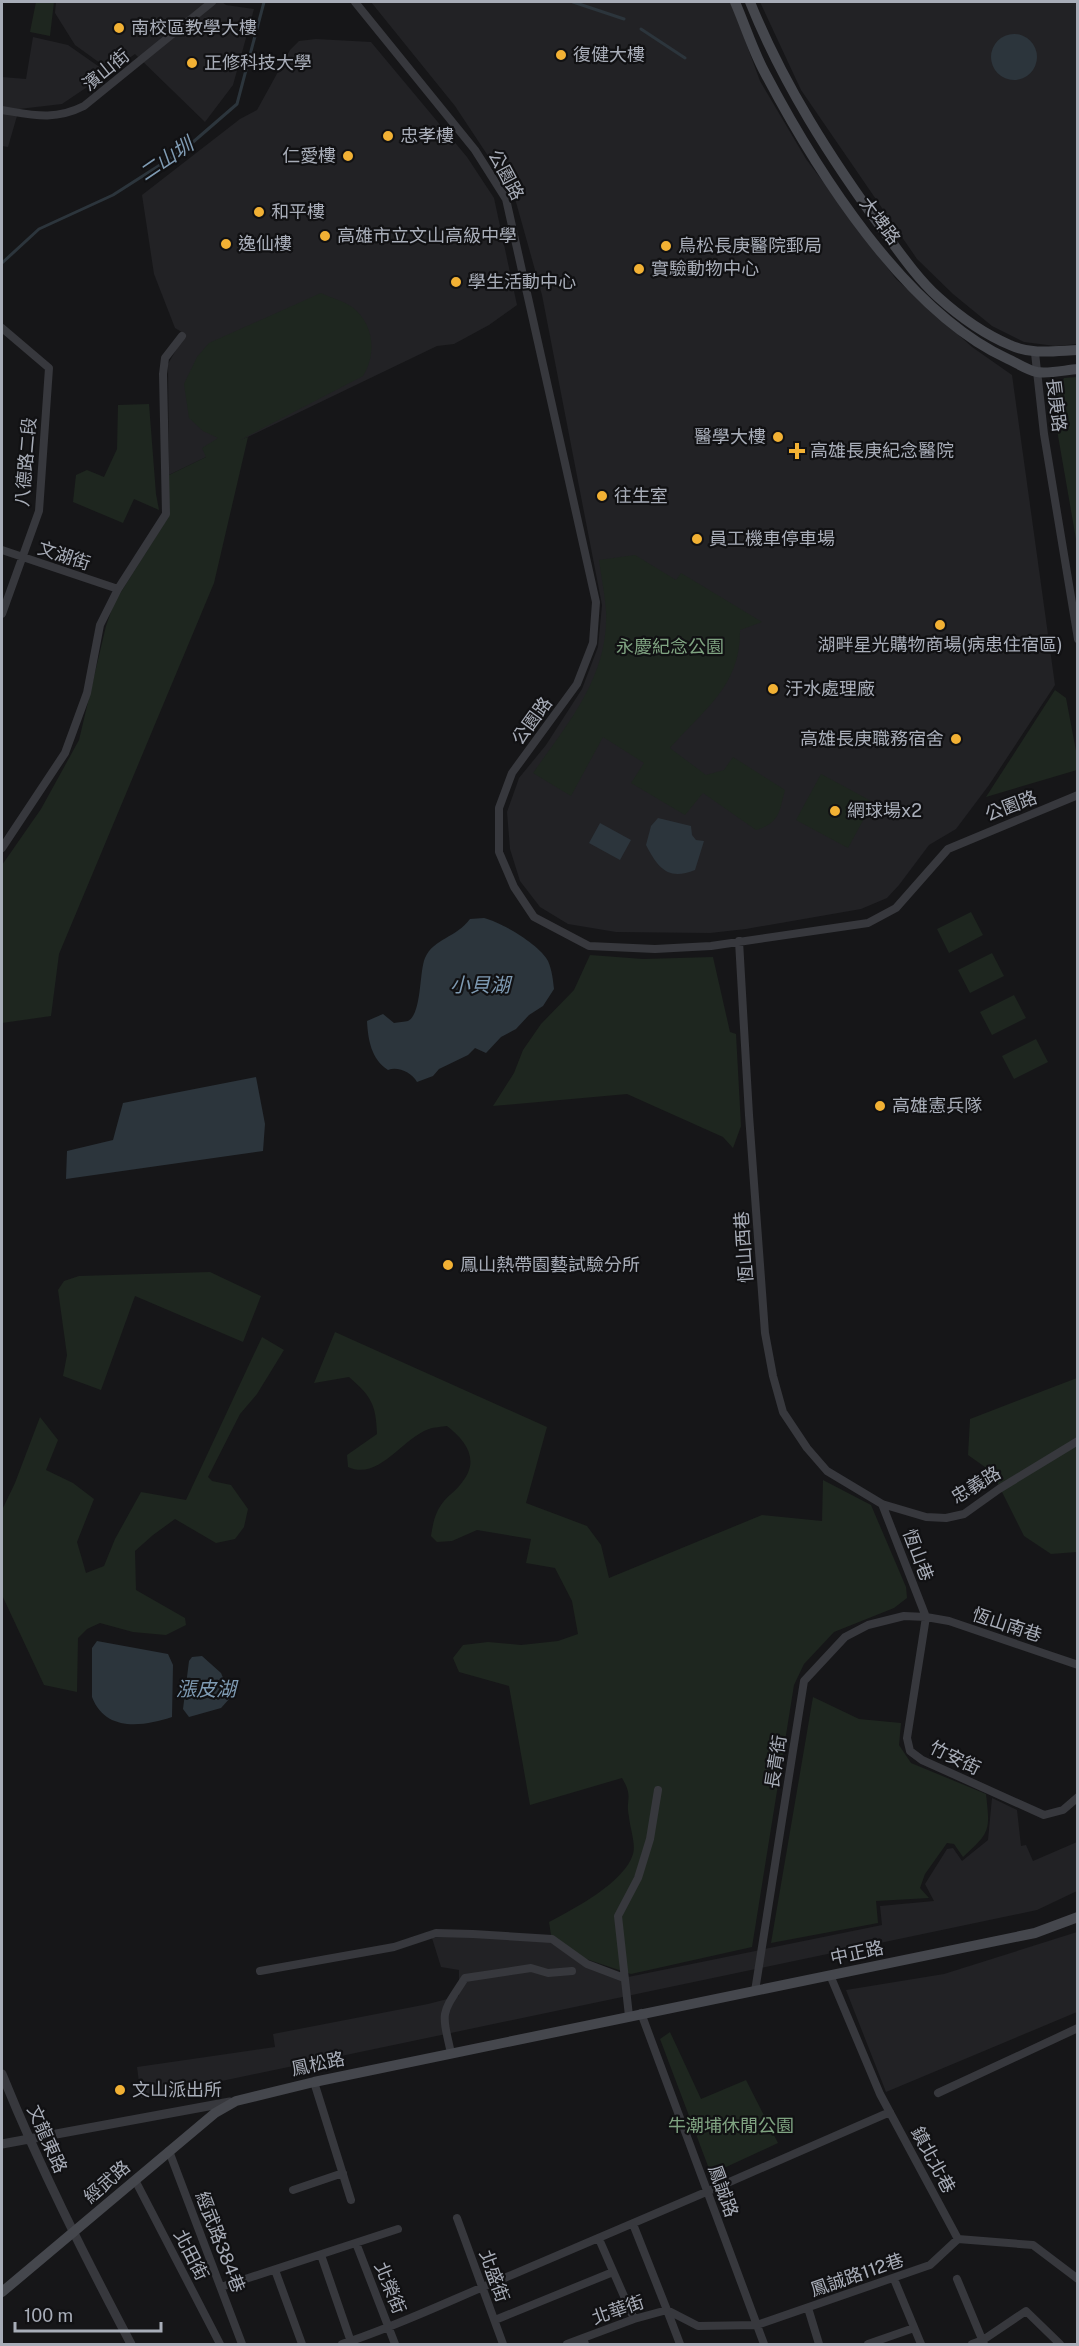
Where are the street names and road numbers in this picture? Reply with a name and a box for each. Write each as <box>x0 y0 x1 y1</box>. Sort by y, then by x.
street label: 濱山街 <box>78 44 133 95</box>
street label: 公園路 <box>484 146 528 204</box>
street label: 大埤路 <box>856 193 905 249</box>
street label: 長庚路 <box>1043 377 1070 433</box>
street label: 八德路二段 <box>11 416 40 508</box>
street label: 文湖街 <box>35 537 93 574</box>
street label: 公園路 <box>507 693 556 749</box>
street label: 公園路 <box>982 786 1040 825</box>
street label: 恆山西巷 <box>731 1210 756 1284</box>
street label: 忠義路 <box>947 1462 1004 1507</box>
street label: 恆山巷 <box>899 1526 938 1584</box>
street label: 恆山南巷 <box>970 1603 1045 1646</box>
street label: 長青街 <box>761 1734 790 1790</box>
street label: 竹安街 <box>926 1736 984 1779</box>
street label: 中正路 <box>828 1937 885 1968</box>
street label: 鳳松路 <box>289 2048 346 2079</box>
street label: 文龍東路 <box>23 2102 72 2176</box>
street label: 鎮北北巷 <box>907 2123 960 2196</box>
street label: 經武路 <box>79 2156 134 2207</box>
street label: 鳳誠路 <box>704 2162 743 2220</box>
street label: 經武路384巷 <box>192 2188 249 2295</box>
street label: 北田街 <box>170 2226 213 2284</box>
street label: 北盛街 <box>475 2247 514 2305</box>
street label: 鳳誠路112巷 <box>807 2249 906 2300</box>
street label: 北榮街 <box>371 2259 410 2317</box>
street label: 北華街 <box>589 2291 647 2328</box>

